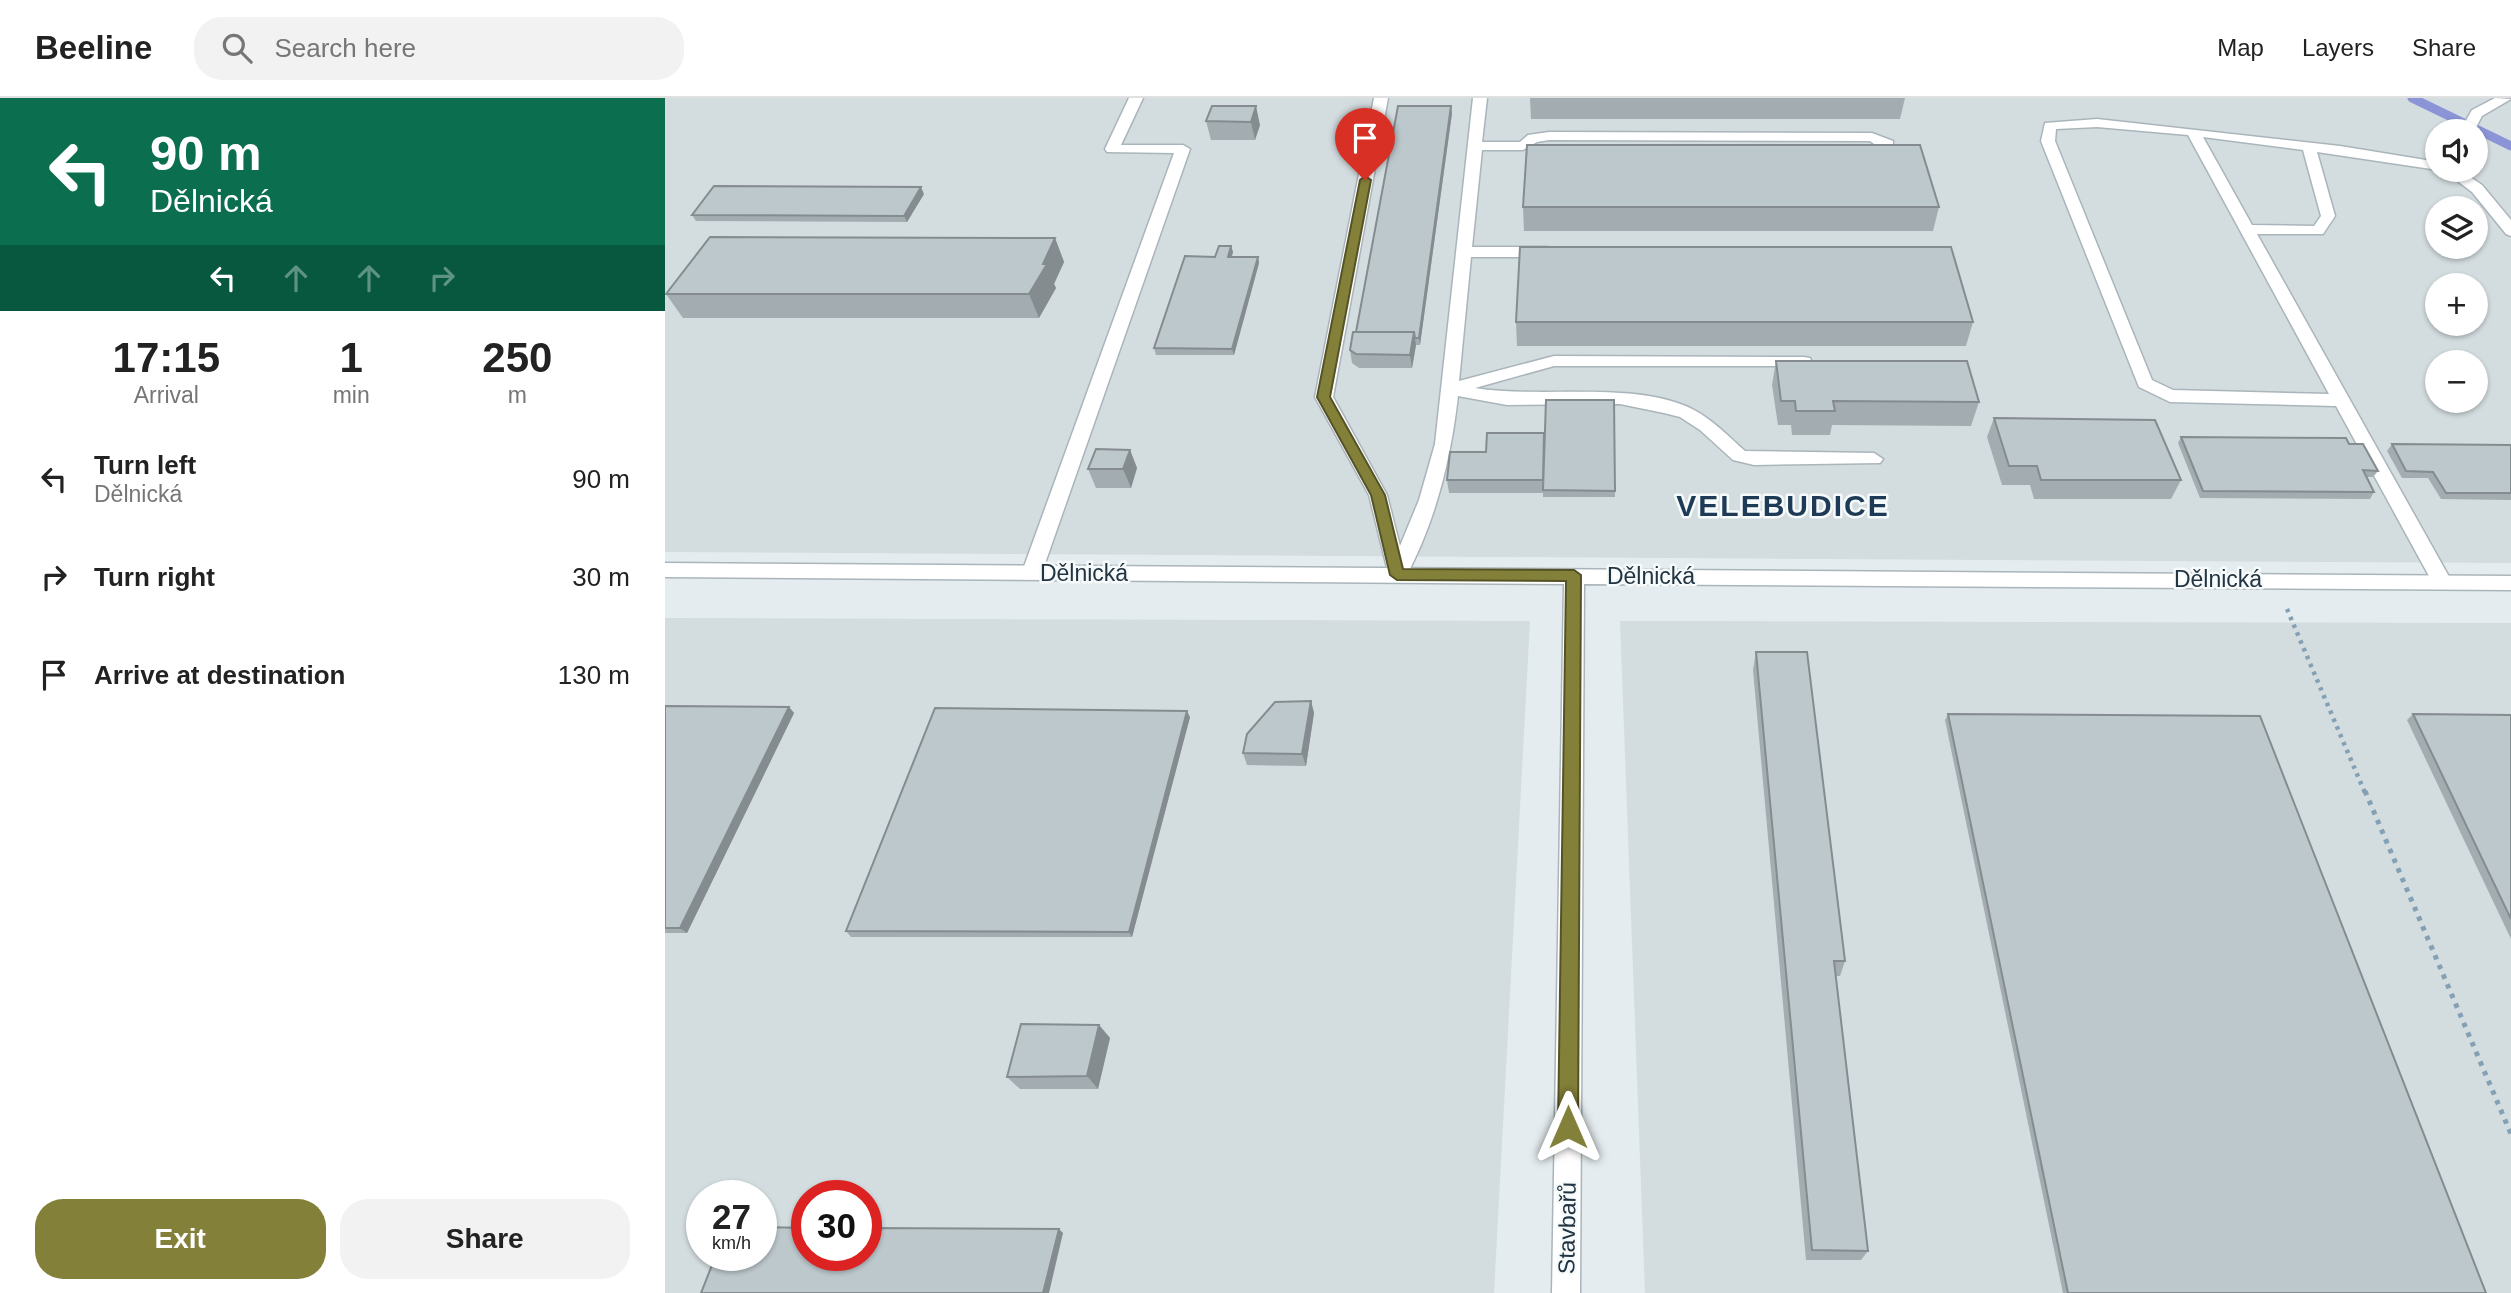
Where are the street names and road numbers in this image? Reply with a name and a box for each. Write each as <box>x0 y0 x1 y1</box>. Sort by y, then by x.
street label: Dělnická <box>1040 560 1128 586</box>
street label: Dělnická <box>1607 563 1695 589</box>
street label: Dělnická <box>2174 566 2262 592</box>
street label: Stavbařů <box>1553 1182 1581 1274</box>

